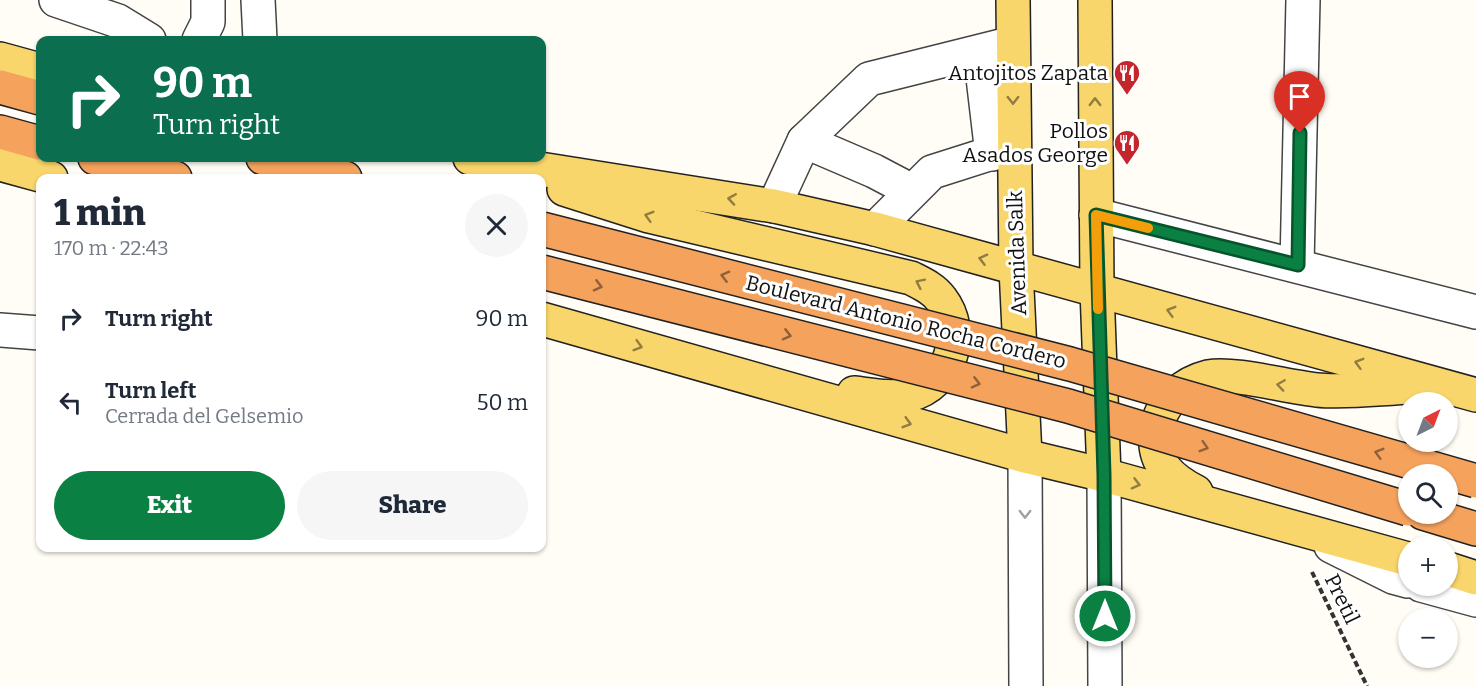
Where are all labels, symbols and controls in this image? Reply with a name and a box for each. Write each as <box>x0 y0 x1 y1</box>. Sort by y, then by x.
text: 90 m <box>153 58 252 108</box>
restaurant icon: Antojitos Zapata <box>1112 58 1142 96</box>
icon: right <box>54 60 132 138</box>
place label: Antojitos Zapata <box>948 60 1109 86</box>
pin <box>1274 71 1325 133</box>
icon: arrive <box>1283 80 1316 113</box>
one-way arrow <box>1007 96 1020 105</box>
one-way arrow <box>1089 97 1101 106</box>
text: Turn right <box>153 109 280 141</box>
place label: Pollos Asados George <box>962 118 1108 168</box>
restaurant icon: Pollos Asados George <box>1112 128 1142 166</box>
street label: Avenida Salk <box>1002 190 1032 316</box>
text: 1 min <box>54 191 146 235</box>
button: close <box>465 194 528 257</box>
one-way arrow <box>728 194 737 206</box>
one-way arrow <box>644 211 655 223</box>
text: 170 m · 22:43 <box>54 236 169 260</box>
one-way arrow <box>978 253 988 266</box>
one-way arrow <box>720 270 730 283</box>
street label: Boulevard Antonio Rocha Cordero <box>743 270 1069 374</box>
one-way arrow <box>915 278 926 290</box>
one-way arrow <box>593 279 603 292</box>
icon: right <box>54 302 87 335</box>
text: Turn right <box>105 305 213 332</box>
text: 90 m <box>476 305 528 332</box>
one-way arrow <box>1166 305 1176 318</box>
one-way arrow <box>782 327 792 340</box>
one-way arrow <box>632 339 643 351</box>
one-way arrow <box>1354 358 1365 370</box>
one-way arrow <box>970 376 981 388</box>
text: Turn left <box>105 377 197 404</box>
one-way arrow <box>1277 379 1286 391</box>
icon: left <box>54 386 87 419</box>
text: 50 m <box>477 389 528 416</box>
north arrow <box>1398 392 1458 452</box>
map controls <box>1398 392 1458 668</box>
text: Cerrada del Gelsemio <box>105 404 304 428</box>
one-way arrow <box>901 415 911 428</box>
one-way arrow <box>1198 440 1209 452</box>
one-way arrow <box>1375 448 1385 460</box>
button: search <box>1398 464 1458 524</box>
button: Exit <box>54 471 285 540</box>
button: Share <box>297 471 528 540</box>
one-way arrow <box>1130 476 1140 489</box>
one-way arrow <box>1019 510 1031 519</box>
button: + <box>1398 536 1458 596</box>
street label: Pretil <box>1319 570 1365 628</box>
position arrow <box>1073 584 1137 648</box>
button: − <box>1398 608 1458 668</box>

